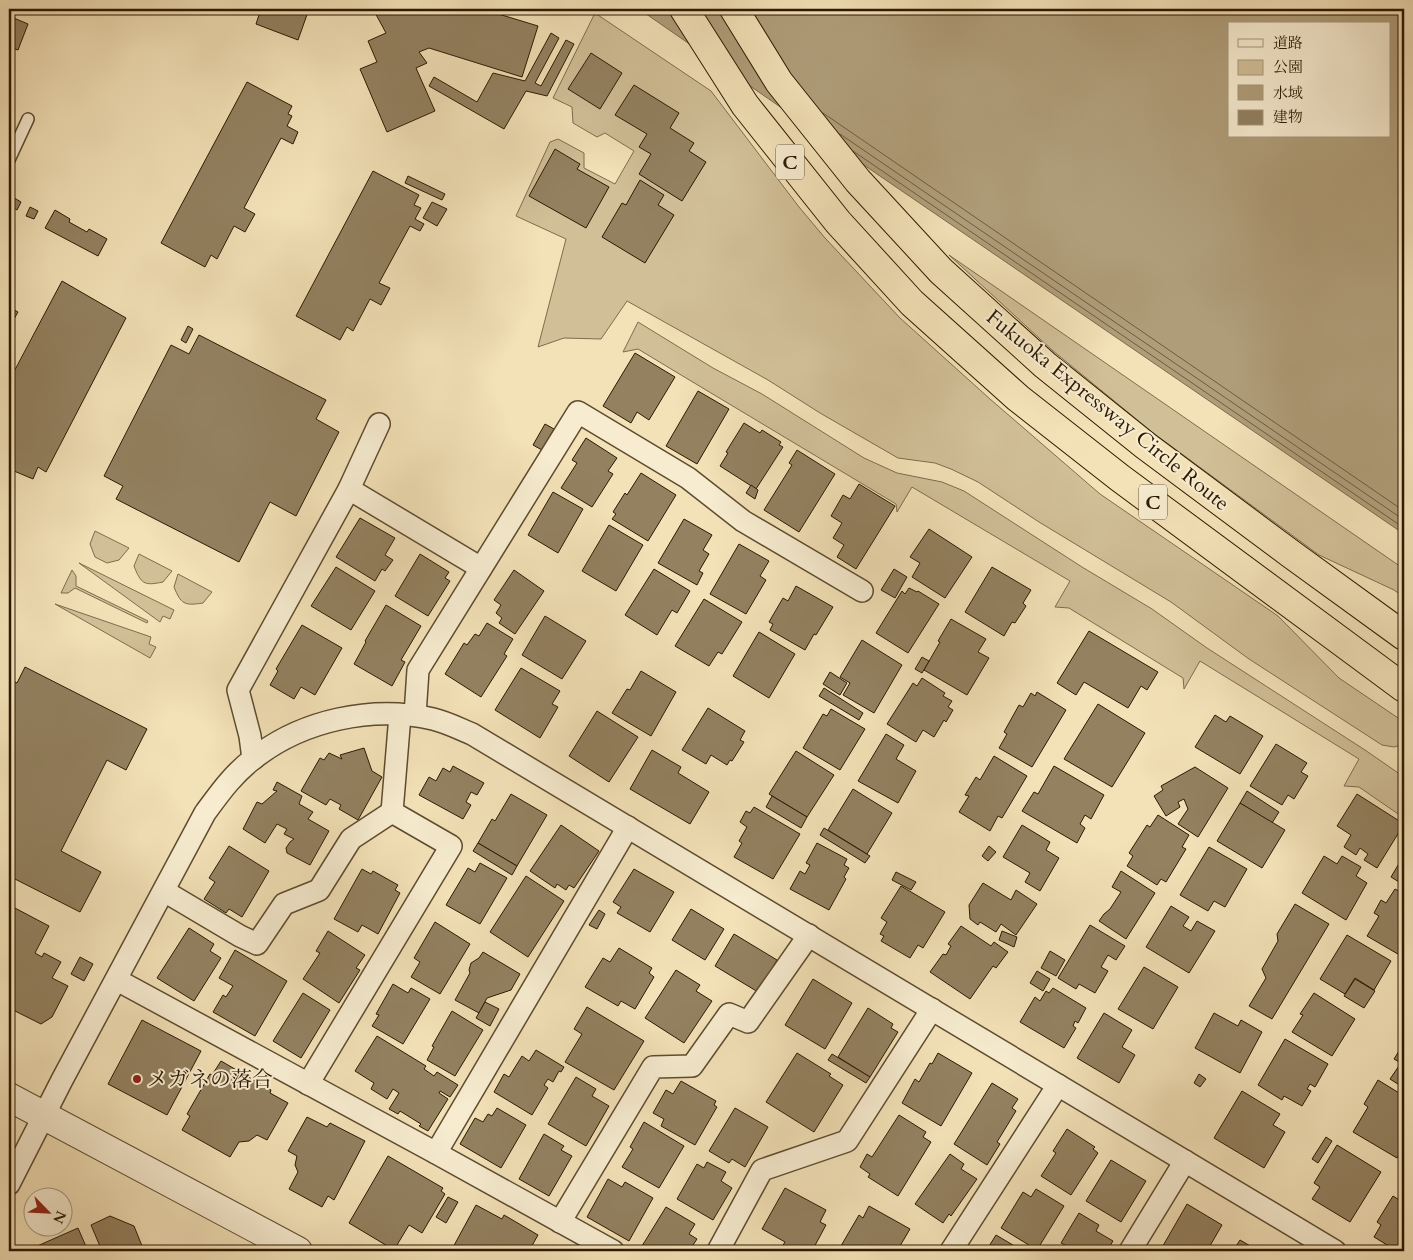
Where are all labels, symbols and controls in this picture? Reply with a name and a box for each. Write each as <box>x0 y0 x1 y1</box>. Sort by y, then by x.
legend <box>1228 22 1390 138</box>
text: 道路 <box>1273 33 1303 53</box>
text: 公園 <box>1273 57 1303 77</box>
text: 水域 <box>1273 83 1303 103</box>
text: 建物 <box>1273 107 1303 127</box>
road number: C <box>776 144 804 180</box>
street label: Fukuoka Expressway Circle Route <box>981 304 1235 516</box>
road number: C <box>1139 484 1167 520</box>
place label: メガネの落合 <box>147 1065 273 1094</box>
marker: メガネの落合 <box>131 1073 143 1085</box>
north arrow <box>22 1188 72 1238</box>
text: N <box>48 1208 71 1227</box>

